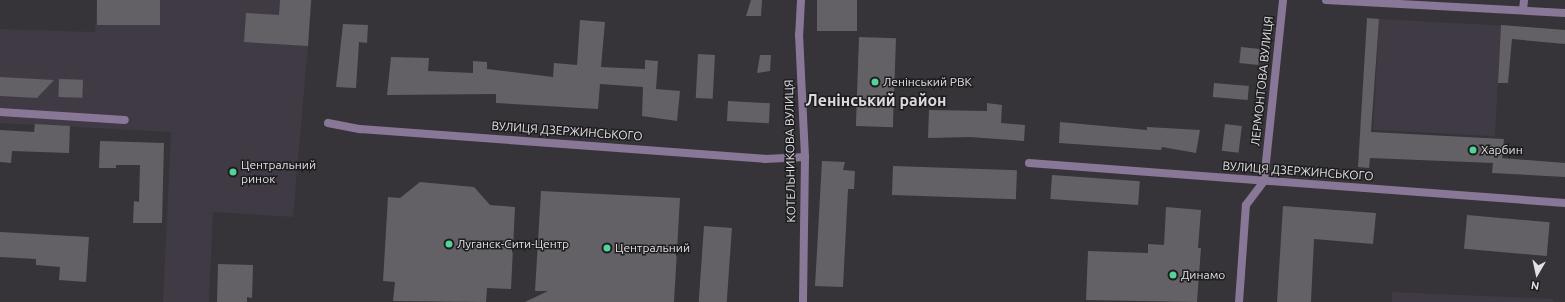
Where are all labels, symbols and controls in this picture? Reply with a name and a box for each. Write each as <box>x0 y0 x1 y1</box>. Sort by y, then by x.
street label: ЛЕРМОНТОВА ВУЛИЦЯ <box>1248 15 1276 147</box>
place label: Ленінський РВК <box>883 75 972 89</box>
marker: Ленінський РВК <box>870 77 880 87</box>
street label: КОТЕЛЬНИКОВА ВУЛИЦЯ <box>782 79 798 223</box>
district label: Ленінський район <box>805 90 947 110</box>
street label: ВУЛИЦЯ ДЗЕРЖИНСЬКОГО <box>491 119 643 143</box>
place label: Харбин <box>1481 143 1523 157</box>
marker: Харбин <box>1468 145 1478 155</box>
place label: Центральний ринок <box>241 158 316 186</box>
street label: ВУЛИЦЯ ДЗЕРЖИНСЬКОГО <box>1222 159 1374 183</box>
marker: Центральний ринок <box>228 167 238 177</box>
place label: Луганск-Сити-Центр <box>457 237 569 251</box>
marker: Луганск-Сити-Центр <box>444 239 454 249</box>
place label: Центральний <box>615 241 690 255</box>
marker: Центральний <box>602 243 612 253</box>
north arrow <box>1517 254 1557 294</box>
place label: Динамо <box>1181 268 1225 282</box>
marker: Динамо <box>1168 270 1178 280</box>
text: N <box>1530 279 1540 292</box>

